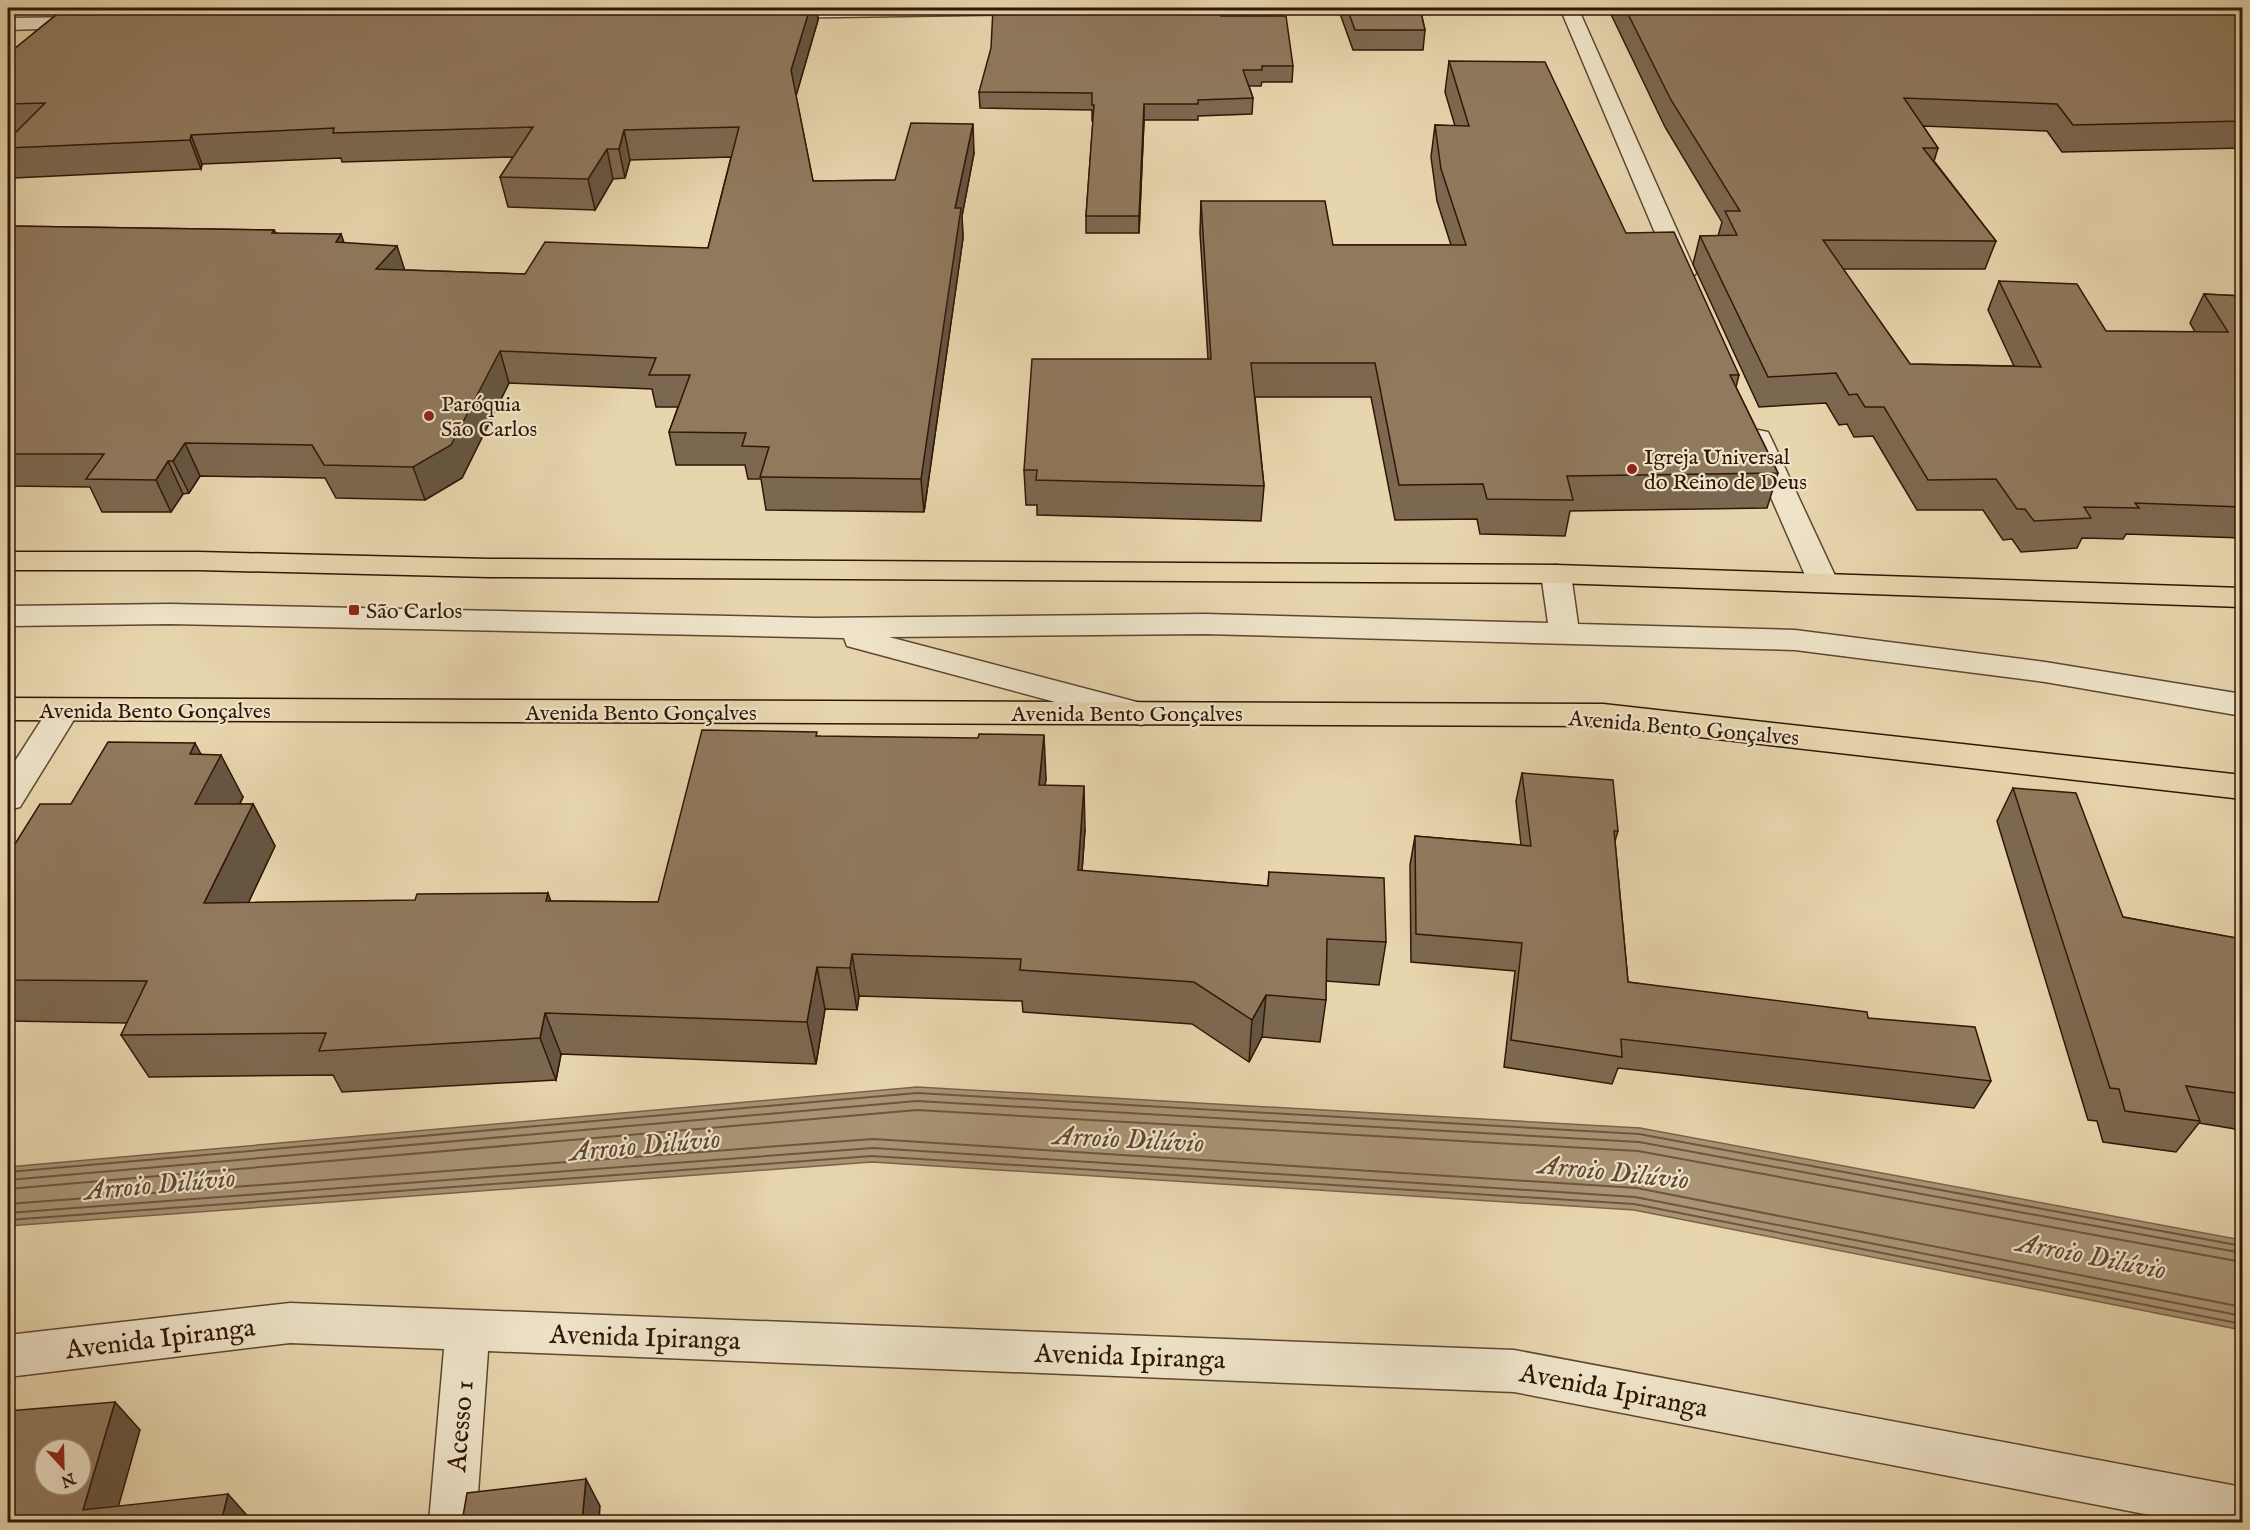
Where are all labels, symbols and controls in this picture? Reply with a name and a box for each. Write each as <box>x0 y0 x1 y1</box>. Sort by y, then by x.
place label: Paróquia São Carlos <box>441 391 537 444</box>
marker: Paróquia São Carlos <box>422 409 436 423</box>
place label: Igreja Universal do Reino de Deus <box>1644 444 1807 497</box>
marker: Igreja Universal do Reino de Deus <box>1625 462 1639 476</box>
place label: São Carlos <box>366 598 462 626</box>
marker: São Carlos <box>347 603 361 617</box>
street label: Avenida Bento Gonçalves <box>38 698 271 726</box>
street label: Avenida Bento Gonçalves <box>524 700 757 728</box>
street label: Avenida Bento Gonçalves <box>1010 701 1243 729</box>
street label: Avenida Bento Gonçalves <box>1566 705 1800 753</box>
water label: Arroio Dilúvio <box>1049 1119 1205 1162</box>
water label: Arroio Dilúvio <box>565 1122 722 1171</box>
water label: Arroio Dilúvio <box>1534 1148 1691 1199</box>
water label: Arroio Dilúvio <box>80 1161 237 1210</box>
water label: Arroio Dilúvio <box>2011 1225 2169 1289</box>
street label: Avenida Ipiranga <box>62 1311 257 1369</box>
street label: Avenida Ipiranga <box>548 1319 741 1359</box>
street label: Avenida Ipiranga <box>1033 1338 1226 1378</box>
street label: Avenida Ipiranga <box>1516 1357 1711 1427</box>
street label: Acesso 1 <box>441 1379 483 1474</box>
north arrow <box>33 1437 93 1497</box>
text: N <box>58 1467 79 1491</box>

